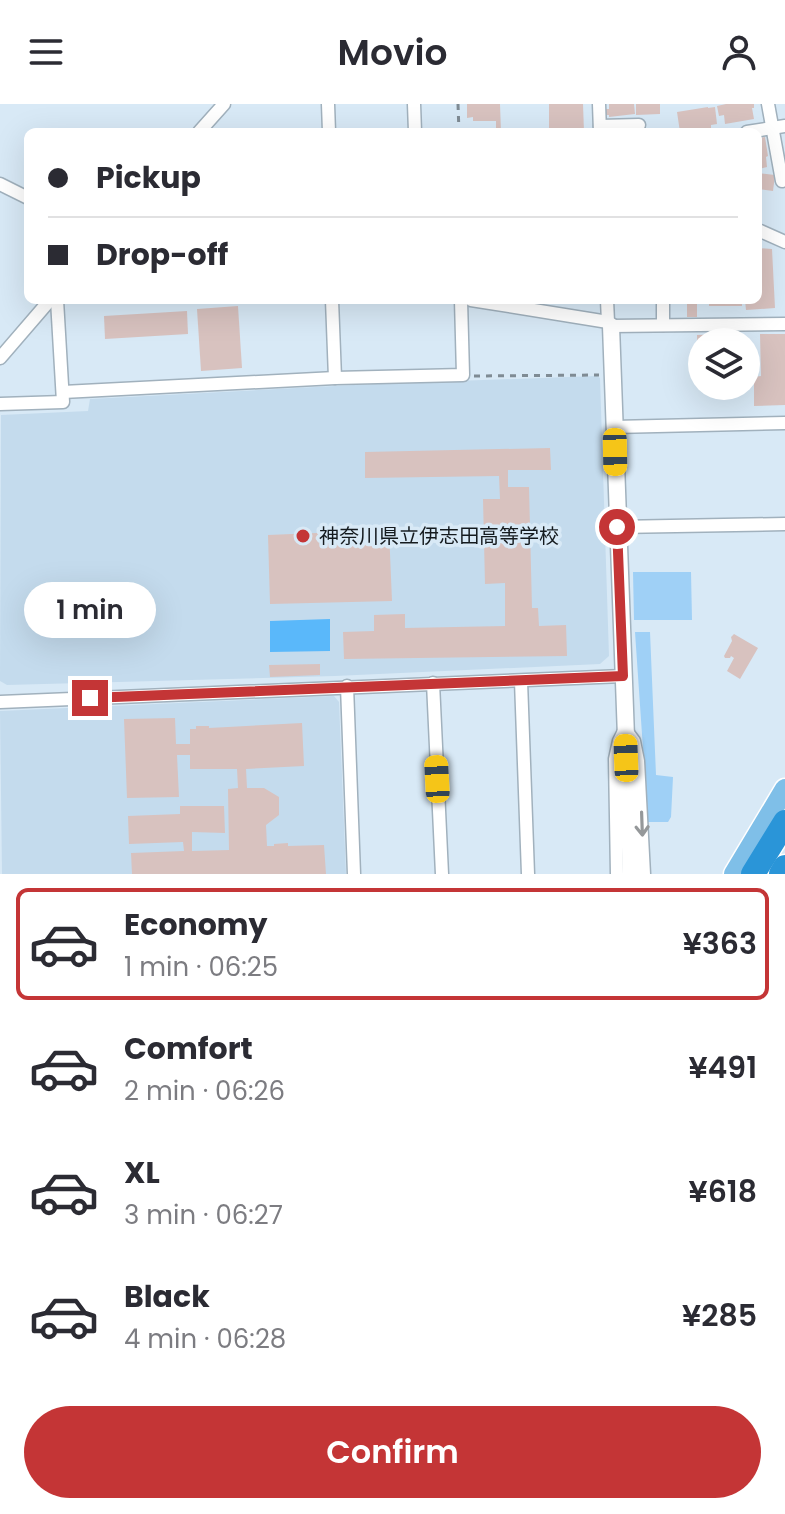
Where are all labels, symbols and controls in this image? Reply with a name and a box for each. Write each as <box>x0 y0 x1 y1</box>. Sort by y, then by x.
text: Movio <box>338 27 447 78</box>
icon: menu <box>24 30 68 74</box>
icon: person <box>717 30 761 74</box>
text: Pickup <box>96 156 201 199</box>
text: Drop-off <box>96 233 228 276</box>
map controls <box>688 328 760 400</box>
button: layers <box>688 328 760 400</box>
car <box>603 428 627 476</box>
route start <box>599 509 635 545</box>
place label: 神奈川県立伊志田高等学校 <box>319 522 559 550</box>
marker: 神奈川県立伊志田高等学校 <box>294 527 312 545</box>
callout: 1 min <box>24 582 156 638</box>
text: 1 min <box>56 592 124 628</box>
route end <box>72 680 108 716</box>
car <box>613 734 639 782</box>
car <box>424 754 450 804</box>
one-way arrow <box>634 810 649 837</box>
text: Economy <box>124 903 268 946</box>
icon: car <box>28 908 100 980</box>
text: ¥363 <box>683 922 757 965</box>
text: 1 min · 06:25 <box>124 949 278 985</box>
text: Comfort <box>124 1027 253 1070</box>
icon: car <box>28 1032 100 1104</box>
text: ¥491 <box>688 1046 757 1089</box>
text: 2 min · 06:26 <box>124 1073 285 1109</box>
text: XL <box>124 1151 160 1194</box>
icon: car <box>28 1156 100 1228</box>
text: ¥618 <box>689 1170 757 1213</box>
text: 3 min · 06:27 <box>124 1197 283 1233</box>
text: Black <box>124 1275 210 1318</box>
icon: car <box>28 1280 100 1352</box>
text: ¥285 <box>682 1294 757 1337</box>
text: 4 min · 06:28 <box>124 1321 286 1357</box>
button: Confirm <box>24 1406 761 1498</box>

